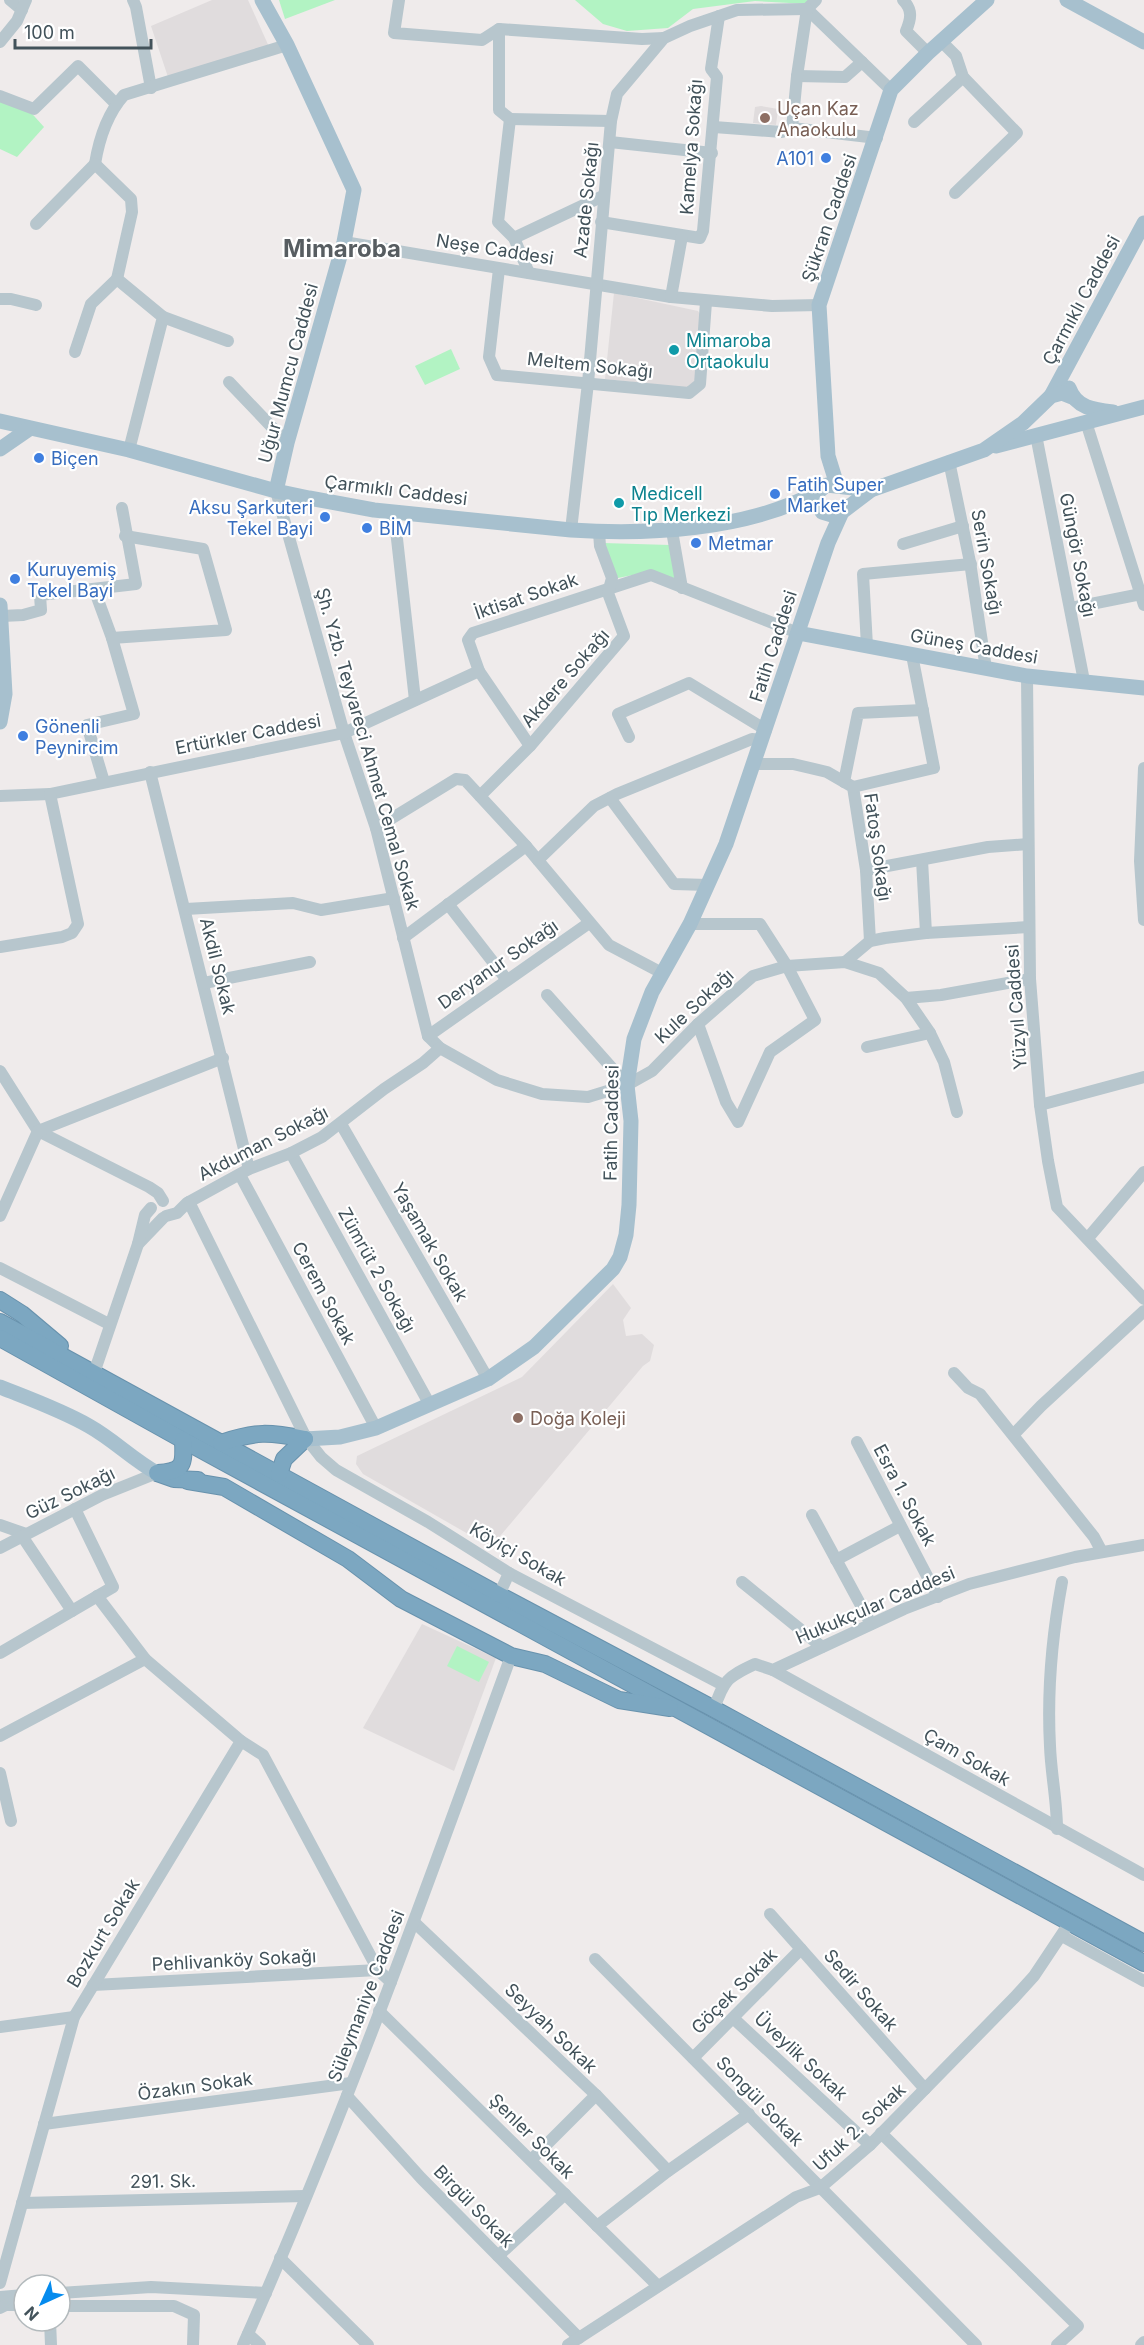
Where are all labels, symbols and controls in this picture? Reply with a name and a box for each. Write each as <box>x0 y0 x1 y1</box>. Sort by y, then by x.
scale bar <box>15 12 152 50</box>
text: 100 m <box>24 22 75 43</box>
street label: Kamelya Sokağı <box>676 79 706 215</box>
place label: Uçan Kaz Anaokulu <box>777 98 859 140</box>
marker: Uçan Kaz Anaokulu <box>758 111 772 125</box>
street label: Azade Sokağı <box>569 141 603 259</box>
place label: A101 <box>776 148 814 169</box>
street label: Şükran Caddesi <box>797 151 861 285</box>
marker: A101 <box>819 151 833 165</box>
street label: Neşe Caddesi <box>435 229 555 269</box>
street label: Çarmıklı Caddesi <box>1038 232 1124 368</box>
district label: Mimaroba <box>283 234 401 263</box>
street label: Uğur Mumcu Caddesi <box>254 281 322 465</box>
place label: Mimaroba Ortaokulu <box>686 330 771 372</box>
marker: Mimaroba Ortaokulu <box>667 343 681 357</box>
street label: Meltem Sokağı <box>526 348 654 382</box>
place label: Biçen <box>51 448 99 469</box>
marker: Biçen <box>32 451 46 465</box>
street label: Çarmıklı Caddesi <box>323 471 469 509</box>
place label: Fatih Super Market <box>787 474 884 516</box>
place label: Medicell Tıp Merkezi <box>631 483 731 525</box>
marker: Fatih Super Market <box>768 487 782 501</box>
street label: Güngör Sokağı <box>1056 491 1100 619</box>
marker: Medicell Tıp Merkezi <box>612 496 626 510</box>
place label: Aksu Şarkuteri Tekel Bayi <box>189 497 313 539</box>
street label: Serin Sokağı <box>967 508 1007 616</box>
marker: Aksu Şarkuteri Tekel Bayi <box>318 510 332 524</box>
place label: BİM <box>379 517 412 539</box>
marker: BİM <box>360 521 374 535</box>
place label: Metmar <box>708 533 774 554</box>
marker: Metmar <box>689 536 703 550</box>
place label: Kuruyemiş Tekel Bayi <box>27 559 116 601</box>
street label: İktisat Sokak <box>471 568 580 623</box>
marker: Kuruyemiş Tekel Bayi <box>8 572 22 586</box>
street label: Şh. Yzb. Teyyareci Ahmet Cemal Sokak <box>312 585 424 913</box>
street label: Fatih Caddesi <box>745 588 801 704</box>
street label: Güneş Caddesi <box>908 624 1040 668</box>
street label: Akdere Sokağı <box>517 625 613 731</box>
street label: Ertürkler Caddesi <box>174 710 322 758</box>
place label: Gönenli Peynircim <box>35 716 119 758</box>
marker: Gönenli Peynircim <box>16 729 30 743</box>
street label: Fatoş Sokağı <box>860 792 896 902</box>
street label: Akdil Sokak <box>196 915 240 1017</box>
street label: Deryanur Sokağı <box>434 915 562 1013</box>
street label: Yüzyıl Caddesi <box>1001 944 1031 1070</box>
street label: Kule Sokağı <box>650 964 738 1048</box>
street label: Fatih Caddesi <box>599 1065 623 1181</box>
street label: Akduman Sokağı <box>195 1101 331 1185</box>
street label: Yaşamak Sokak <box>387 1179 473 1305</box>
street label: Zümrüt 2 Sokağı <box>334 1204 420 1336</box>
street label: Cerem Sokak <box>288 1238 360 1348</box>
place label: Doğa Koleji <box>530 1408 626 1429</box>
marker: Doğa Koleji <box>511 1411 525 1425</box>
street label: Esra 1. Sokak <box>869 1441 941 1549</box>
street label: Güz Sokağı <box>22 1462 118 1524</box>
street label: Köyiçi Sokak <box>466 1518 570 1590</box>
street label: Hukukçular Caddesi <box>792 1562 958 1648</box>
street label: Çam Sokak <box>920 1724 1014 1790</box>
street label: Bozkurt Sokak <box>62 1875 144 1991</box>
street label: Süleymaniye Caddesi <box>323 1907 409 2085</box>
street label: Göçek Sokak <box>687 1944 781 2038</box>
street label: Pehlivanköy Sokağı <box>151 1945 317 1975</box>
street label: Sedir Sokak <box>820 1945 902 2035</box>
street label: Seyyah Sokak <box>501 1979 601 2077</box>
street label: Üveylik Sokak <box>750 2007 853 2104</box>
street label: Songül Sokak <box>712 2052 808 2150</box>
street label: Özakın Sokak <box>136 2067 254 2104</box>
street label: Ufuk 2. Sokak <box>808 2079 910 2175</box>
street label: Şenler Sokak <box>485 2089 579 2183</box>
street label: Birgül Sokak <box>430 2161 518 2251</box>
street label: 291. Sk. <box>130 2170 196 2192</box>
north arrow <box>12 2273 72 2333</box>
text: N <box>20 2302 43 2325</box>

